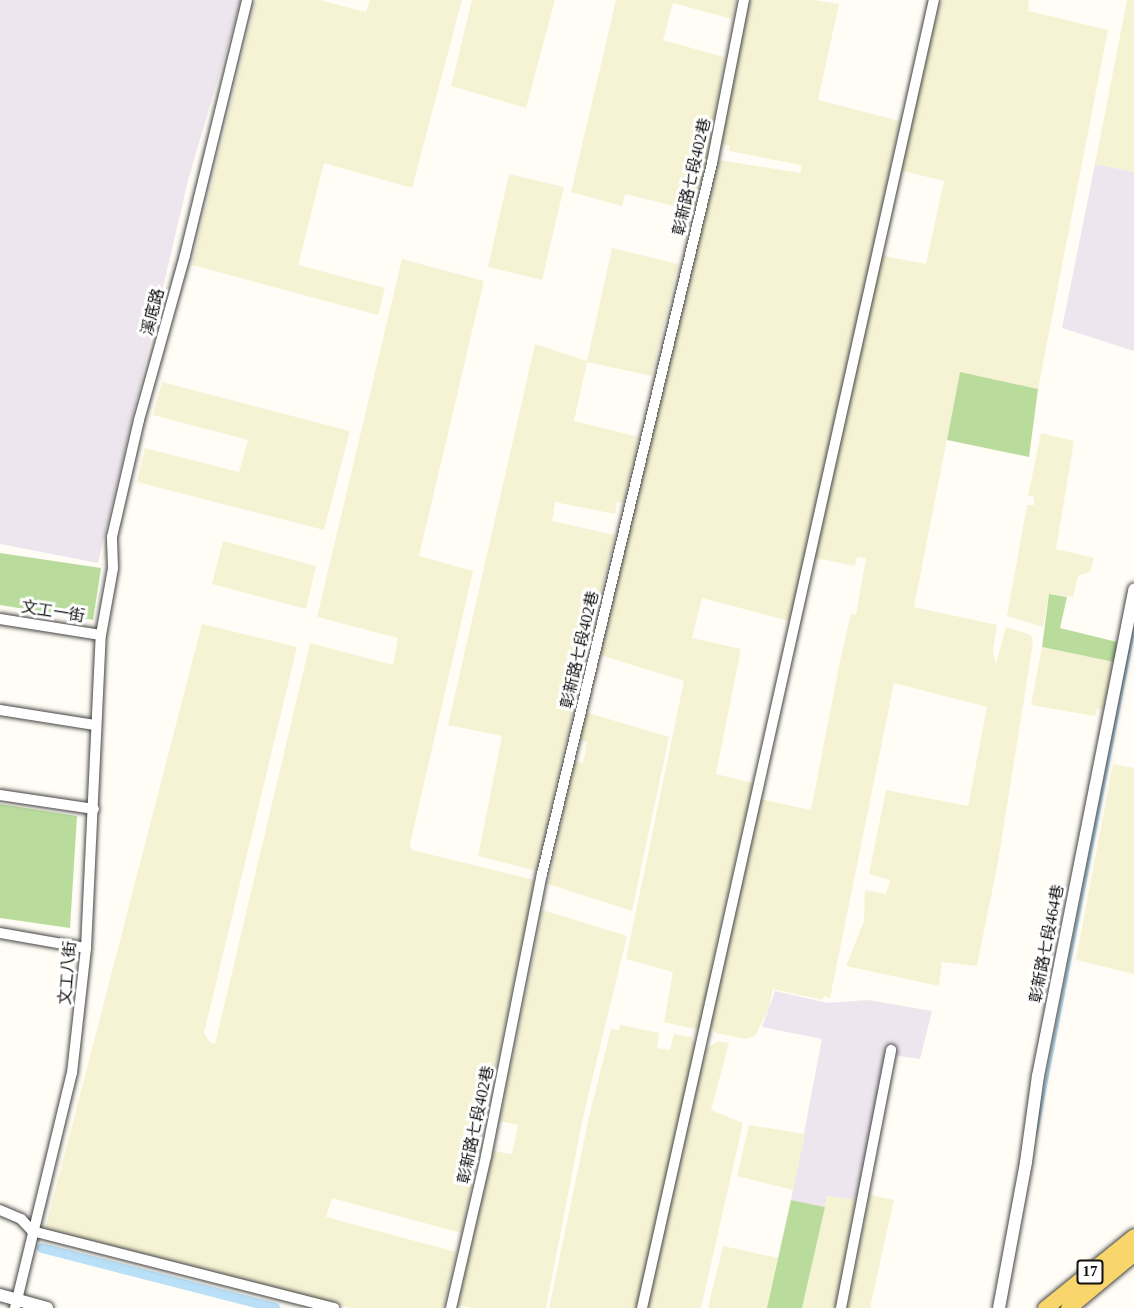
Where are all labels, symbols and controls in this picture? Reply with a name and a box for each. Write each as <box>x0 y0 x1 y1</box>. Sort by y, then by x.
street label: 彰新路七段402巷 <box>669 116 715 238</box>
street label: 溪底路 <box>138 286 168 338</box>
street label: 彰新路七段402巷 <box>557 589 603 711</box>
street label: 文工一街 <box>20 598 86 626</box>
street label: 彰新路七段464巷 <box>1026 883 1068 1005</box>
street label: 文工八街 <box>56 940 80 1006</box>
street label: 彰新路七段402巷 <box>454 1064 498 1186</box>
road number: 17 <box>1076 1260 1104 1284</box>

